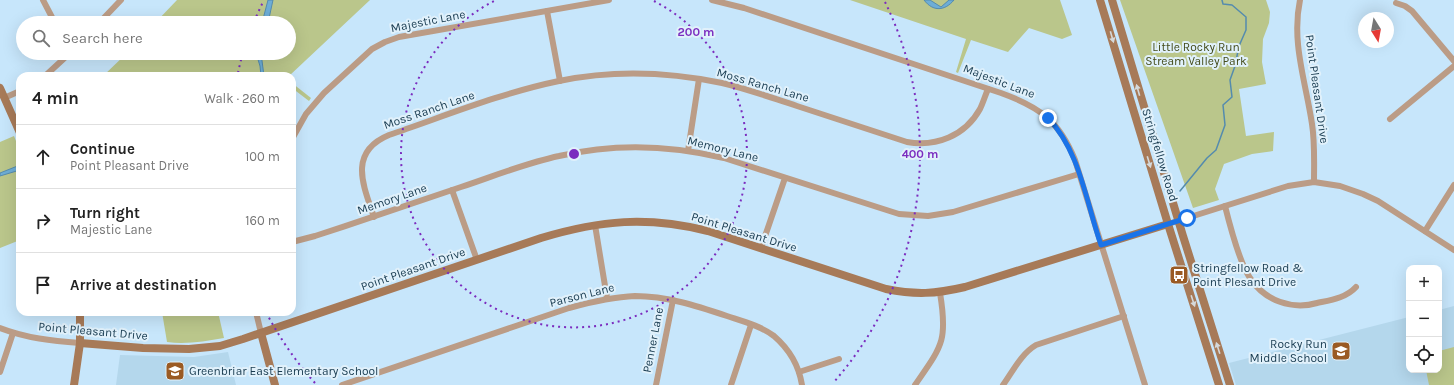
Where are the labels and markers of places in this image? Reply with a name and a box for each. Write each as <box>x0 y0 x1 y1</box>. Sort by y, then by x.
centre of rings <box>567 147 581 161</box>
place label: Stringfellow Road & Point Plesant Drive <box>1193 261 1303 289</box>
bus stop icon: Stringfellow Road & Point Plesant Drive <box>1168 264 1190 286</box>
place label: Rocky Run Middle School <box>1250 337 1327 365</box>
school or university icon: Rocky Run Middle School <box>1330 340 1352 362</box>
school or university icon: Greenbriar East Elementary School <box>164 360 186 382</box>
place label: Greenbriar East Elementary School <box>189 364 378 378</box>

